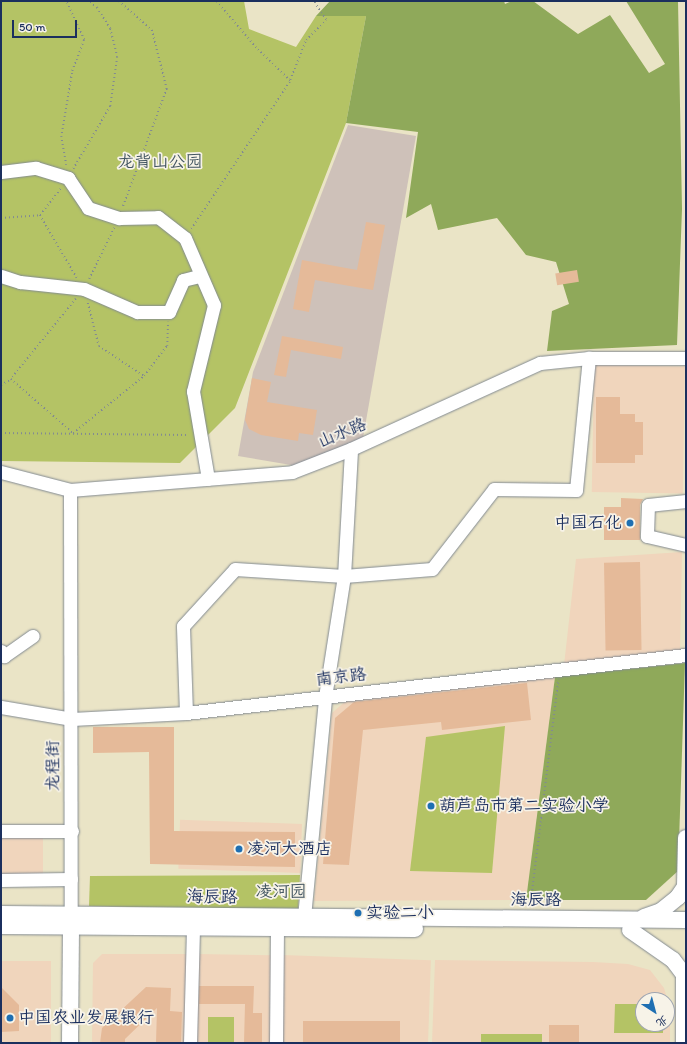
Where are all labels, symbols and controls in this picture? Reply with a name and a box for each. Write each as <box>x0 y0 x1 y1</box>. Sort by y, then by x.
scale bar <box>14 12 79 38</box>
text: 50 m <box>19 20 45 34</box>
park label: 龙背山公园 <box>118 152 202 172</box>
street label: 山水路 <box>315 414 369 452</box>
place label: 中国石化 <box>554 513 622 533</box>
marker: 中国石化 <box>625 518 635 528</box>
street label: 南京路 <box>314 664 368 690</box>
street label: 龙程街 <box>43 741 63 791</box>
place label: 葫芦岛市第二实验小学 <box>439 796 609 816</box>
marker: 葫芦岛市第二实验小学 <box>426 801 436 811</box>
place label: 凌河大酒店 <box>247 839 332 859</box>
marker: 凌河大酒店 <box>234 844 244 854</box>
park label: 凌河园 <box>256 882 306 902</box>
street label: 海辰路 <box>186 886 238 908</box>
street label: 海辰路 <box>511 890 561 910</box>
place label: 实验二小 <box>366 903 434 923</box>
marker: 实验二小 <box>353 908 363 918</box>
north arrow <box>635 992 675 1032</box>
place label: 中国农业发展银行 <box>18 1008 154 1028</box>
marker: 中国农业发展银行 <box>5 1013 15 1023</box>
text: 北 <box>653 1013 670 1030</box>

